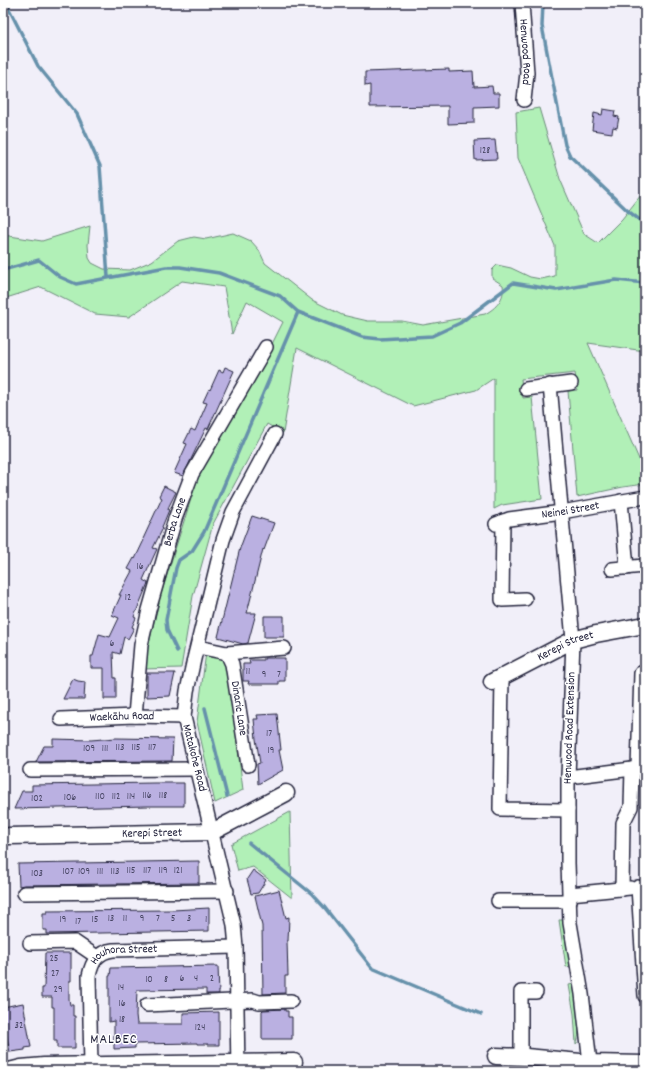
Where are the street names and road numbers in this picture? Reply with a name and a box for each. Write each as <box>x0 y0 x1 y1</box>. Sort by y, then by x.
street label: Henwood Road <box>515 18 536 86</box>
street label: Berba Lane <box>159 495 191 548</box>
street label: Neinei Street <box>540 497 601 523</box>
street label: Kerepi Street <box>534 626 596 666</box>
street label: Henwood Road Extension <box>560 671 580 784</box>
street label: Dinaric Lane <box>226 680 252 737</box>
street label: Waekāhu Road <box>89 707 154 726</box>
street label: Matakohe Road <box>177 722 211 794</box>
street label: Kerepi Street <box>122 824 183 842</box>
street label: Houhora Street <box>86 940 158 968</box>

